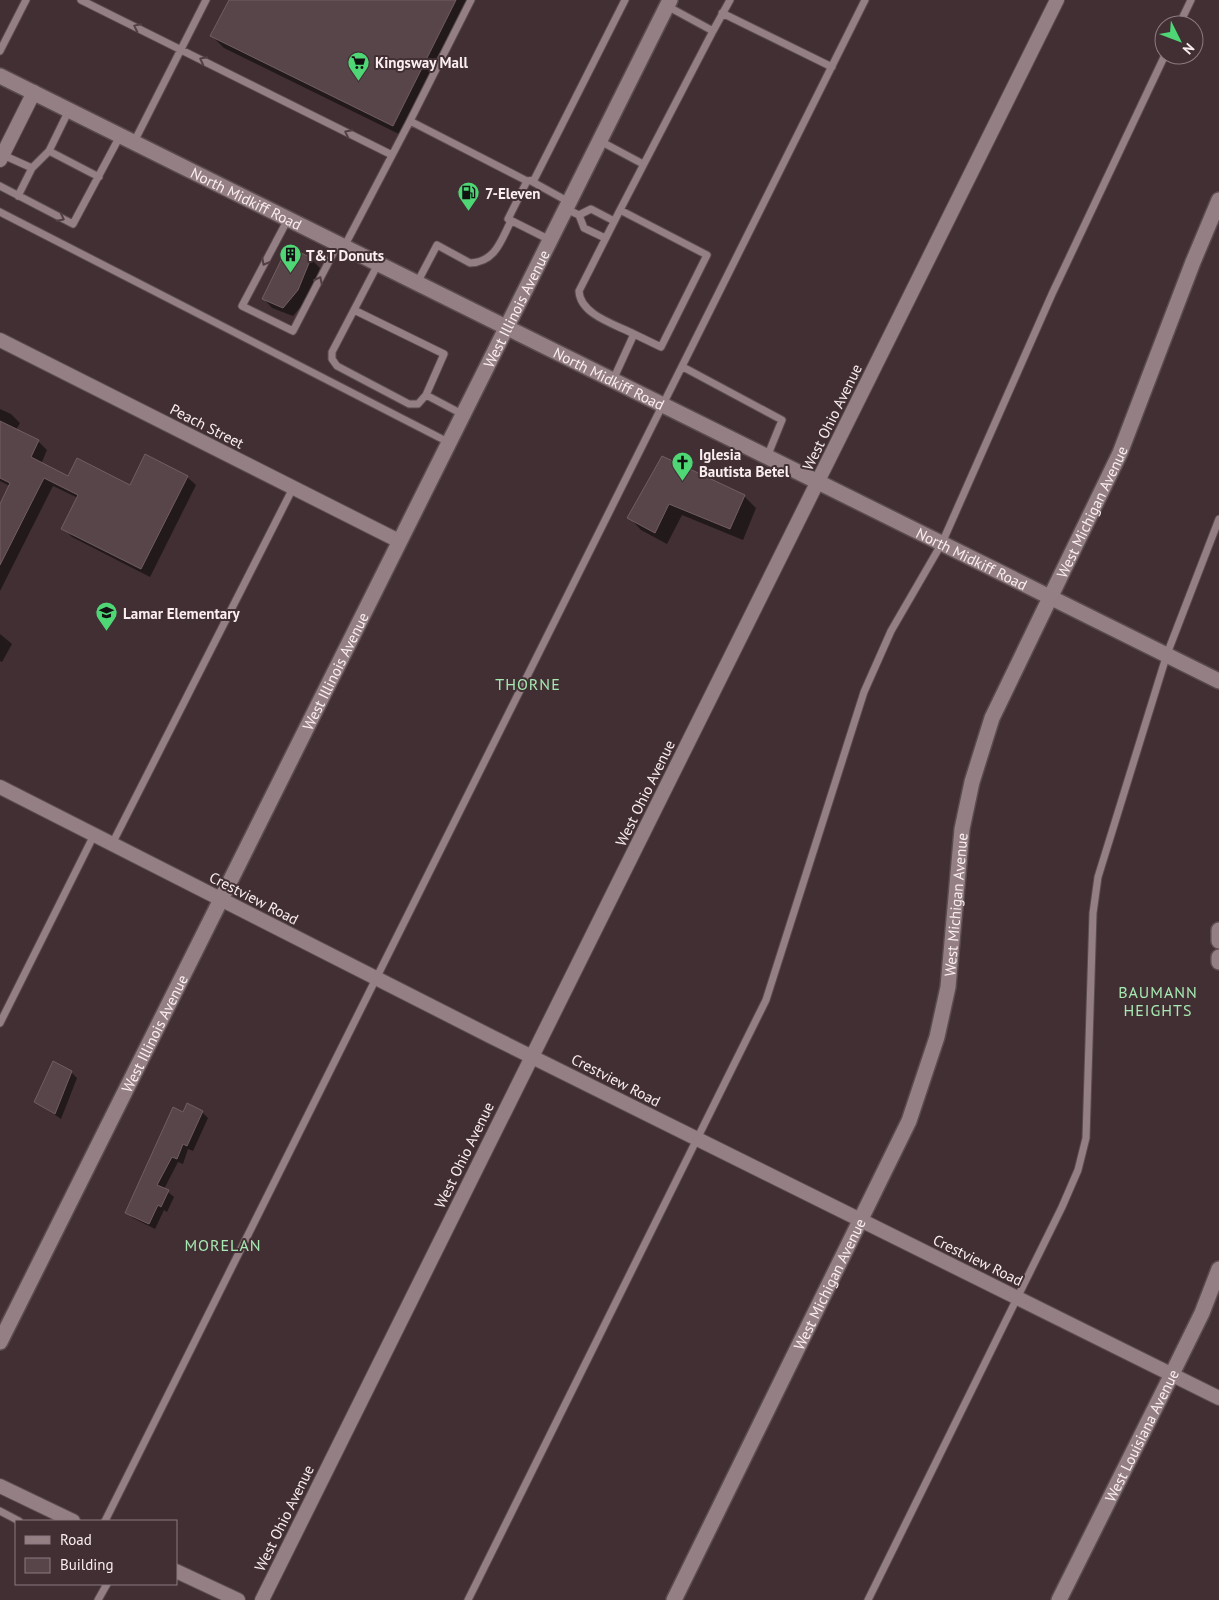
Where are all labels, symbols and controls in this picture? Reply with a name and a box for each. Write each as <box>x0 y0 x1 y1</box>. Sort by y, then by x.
north arrow <box>1154 15 1204 65</box>
one-way arrow <box>133 23 142 34</box>
text: N <box>1179 39 1198 58</box>
supermarket icon: Kingsway Mall <box>347 50 371 81</box>
place label: Kingsway Mall <box>375 53 468 72</box>
one-way arrow <box>199 56 208 66</box>
one-way arrow <box>344 129 353 139</box>
street label: North Midkiff Road <box>188 163 305 234</box>
fuel station icon: 7-Eleven <box>457 181 481 212</box>
place label: 7-Eleven <box>485 184 540 203</box>
one-way arrow <box>56 212 65 222</box>
building icon: T&T Donuts <box>278 243 302 274</box>
place label: T&T Donuts <box>306 246 384 265</box>
street label: West Illinois Avenue <box>479 247 553 371</box>
one-way arrow <box>261 257 271 266</box>
one-way arrow <box>313 276 323 285</box>
street label: North Midkiff Road <box>550 343 668 414</box>
street label: West Ohio Avenue <box>798 361 866 473</box>
street label: Peach Street <box>167 399 247 453</box>
street label: West Michigan Avenue <box>1052 443 1131 581</box>
place label: Iglesia Bautista Betel <box>699 445 790 481</box>
church icon: Iglesia Bautista Betel <box>671 451 695 482</box>
street label: North Midkiff Road <box>913 523 1031 594</box>
school or university icon: Lamar Elementary <box>95 601 119 632</box>
place label: Lamar Elementary <box>123 604 240 623</box>
street label: West Illinois Avenue <box>298 609 372 733</box>
district label: THORNE <box>495 674 561 694</box>
street label: West Ohio Avenue <box>611 737 679 849</box>
street label: West Michigan Avenue <box>939 832 971 977</box>
street label: Crestview Road <box>206 867 302 929</box>
street label: West Illinois Avenue <box>117 971 191 1095</box>
district label: BAUMANN HEIGHTS <box>1118 982 1198 1020</box>
street label: Crestview Road <box>568 1049 664 1111</box>
street label: West Ohio Avenue <box>430 1099 498 1211</box>
street label: West Michigan Avenue <box>789 1215 869 1353</box>
street label: Crestview Road <box>930 1230 1026 1290</box>
district label: MORELAN <box>184 1235 262 1255</box>
street label: West Louisiana Avenue <box>1100 1366 1182 1505</box>
street label: West Ohio Avenue <box>250 1462 318 1574</box>
legend <box>15 1520 178 1585</box>
text: Road <box>60 1530 92 1549</box>
text: Building <box>60 1555 114 1574</box>

